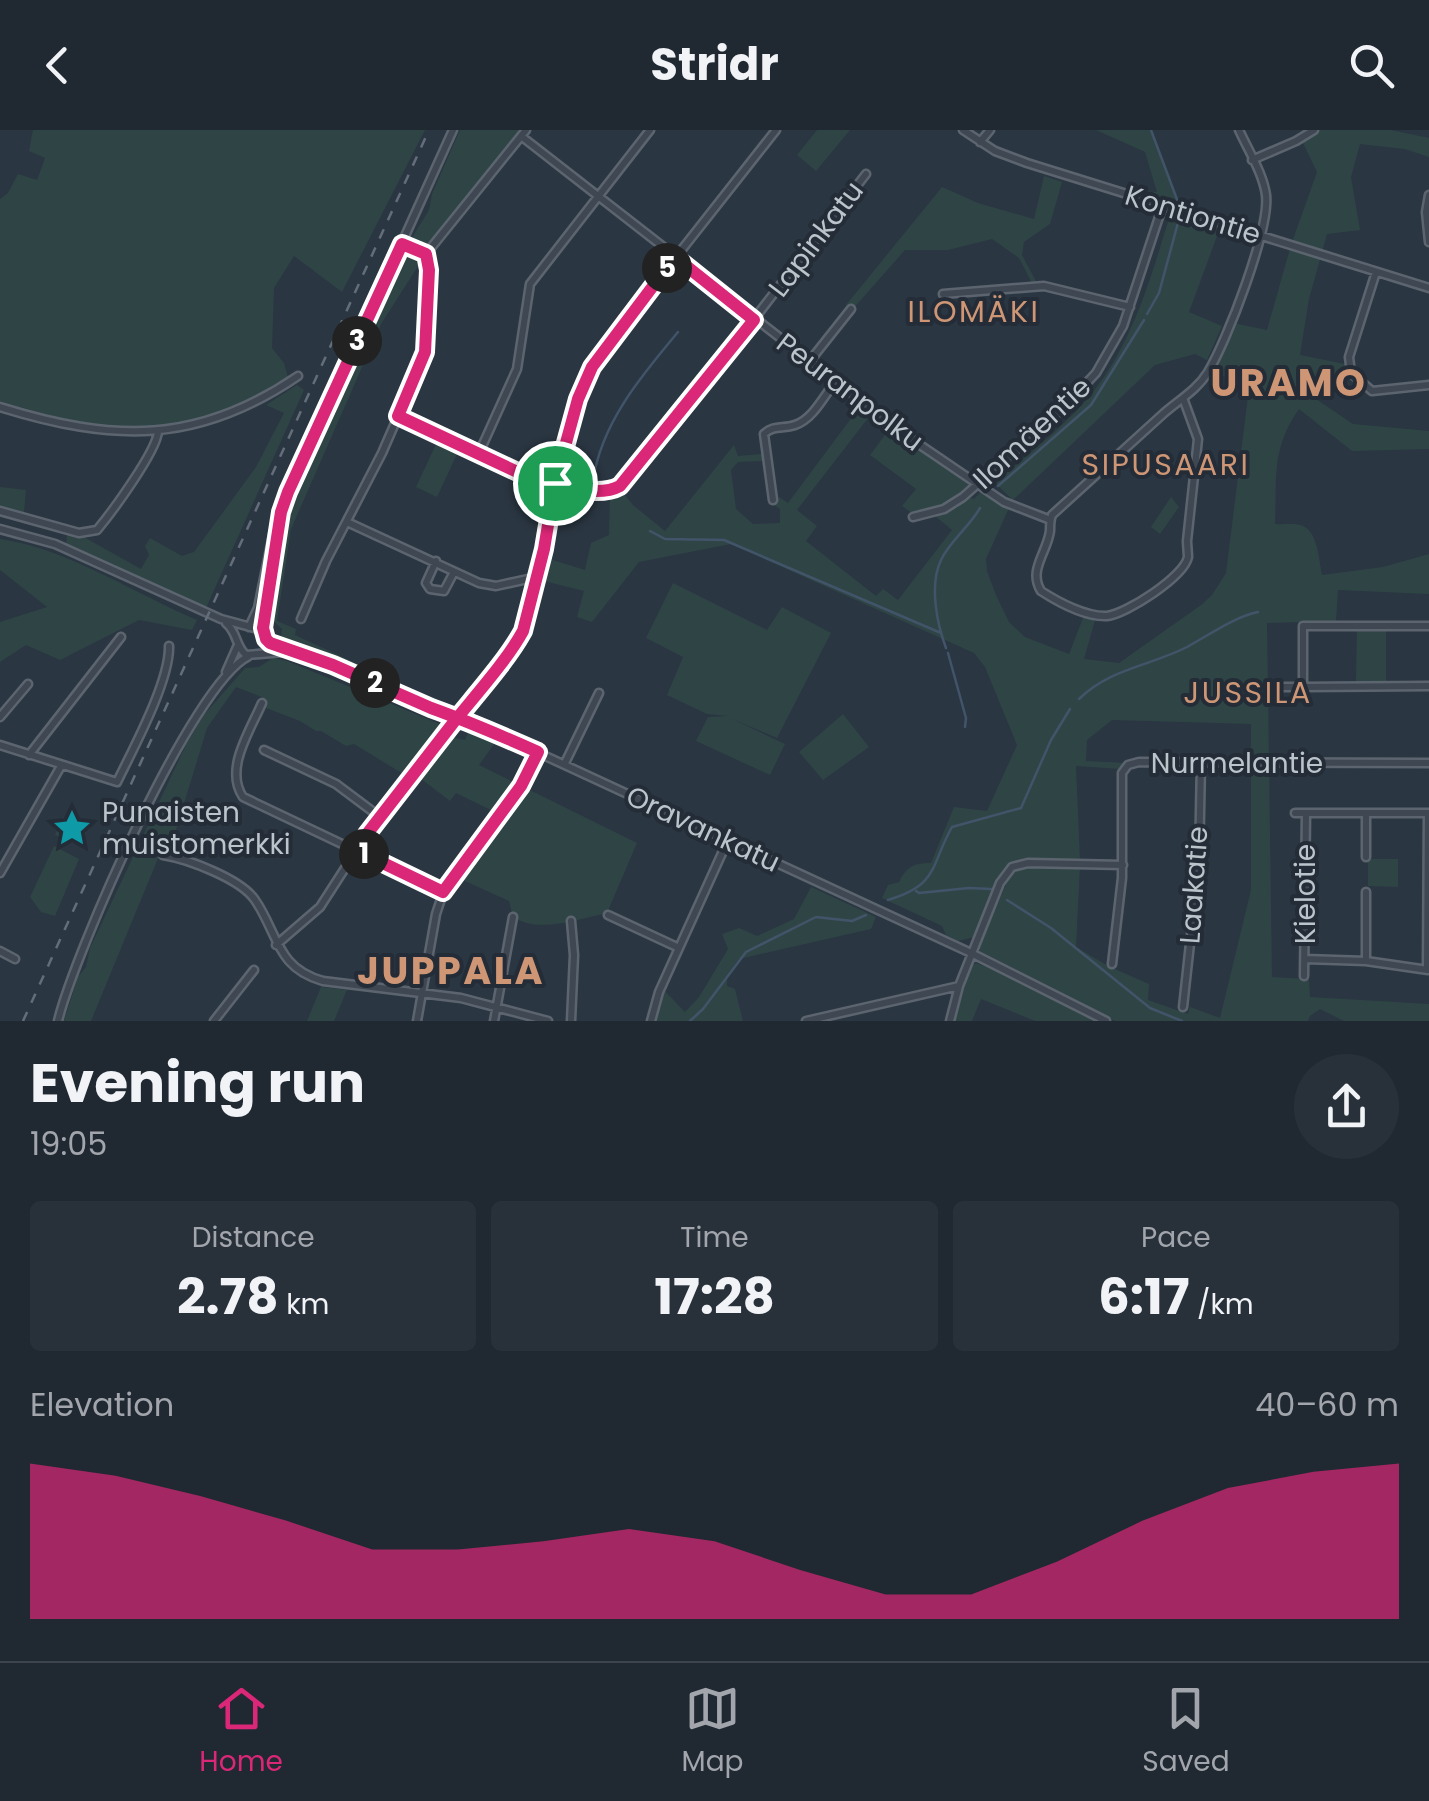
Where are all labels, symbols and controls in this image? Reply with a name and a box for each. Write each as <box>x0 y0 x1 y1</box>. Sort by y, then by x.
text: Stridr <box>650 33 779 96</box>
icon: back <box>30 38 85 93</box>
icon: search <box>1344 38 1399 93</box>
street label: Lapinkatu <box>759 173 873 305</box>
street label: Kontiontie <box>1120 176 1266 254</box>
pin: 5 <box>642 243 692 293</box>
text: 5 <box>658 248 676 287</box>
district label: ILOMÄKI <box>908 290 1040 333</box>
pin: 3 <box>332 316 382 366</box>
text: 3 <box>349 321 365 360</box>
street label: Peuranpolku <box>768 324 932 460</box>
district label: URAMO <box>1211 356 1367 409</box>
street label: Ilomäentie <box>964 368 1100 498</box>
pin <box>513 441 598 526</box>
district label: SIPUSAARI <box>1082 443 1250 486</box>
icon: arrive <box>528 456 583 511</box>
pin: 2 <box>350 658 400 708</box>
text: 2 <box>367 663 383 702</box>
district label: JUSSILA <box>1183 671 1313 714</box>
street label: Nurmelantie <box>1151 744 1323 783</box>
street label: Oravankatu <box>620 776 786 882</box>
place label: Punaisten muistomerkki <box>102 793 291 864</box>
place icon: Punaisten muistomerkki <box>51 807 93 849</box>
street label: Laakatie <box>1170 825 1218 945</box>
pin: 1 <box>339 829 389 879</box>
text: 1 <box>359 834 369 873</box>
street label: Kielotie <box>1286 844 1325 944</box>
district label: JUPPALA <box>357 944 545 997</box>
text: Evening run <box>30 1044 365 1121</box>
button: share <box>1294 1054 1399 1159</box>
text: 19:05 <box>30 1121 107 1166</box>
text: Distance <box>192 1218 315 1257</box>
text: Time <box>680 1218 749 1257</box>
text: Pace <box>1141 1218 1211 1257</box>
text: 2.78 <box>177 1261 279 1332</box>
text: 17:28 <box>654 1261 775 1332</box>
text: 6:17 <box>1098 1261 1190 1332</box>
text: km <box>279 1285 329 1324</box>
text: /km <box>1190 1285 1254 1324</box>
text: Elevation <box>30 1382 174 1427</box>
text: 40–60 m <box>1255 1382 1399 1427</box>
tab: Home <box>199 1681 283 1783</box>
tab: Map <box>682 1681 744 1783</box>
tab: Saved <box>1142 1681 1230 1783</box>

